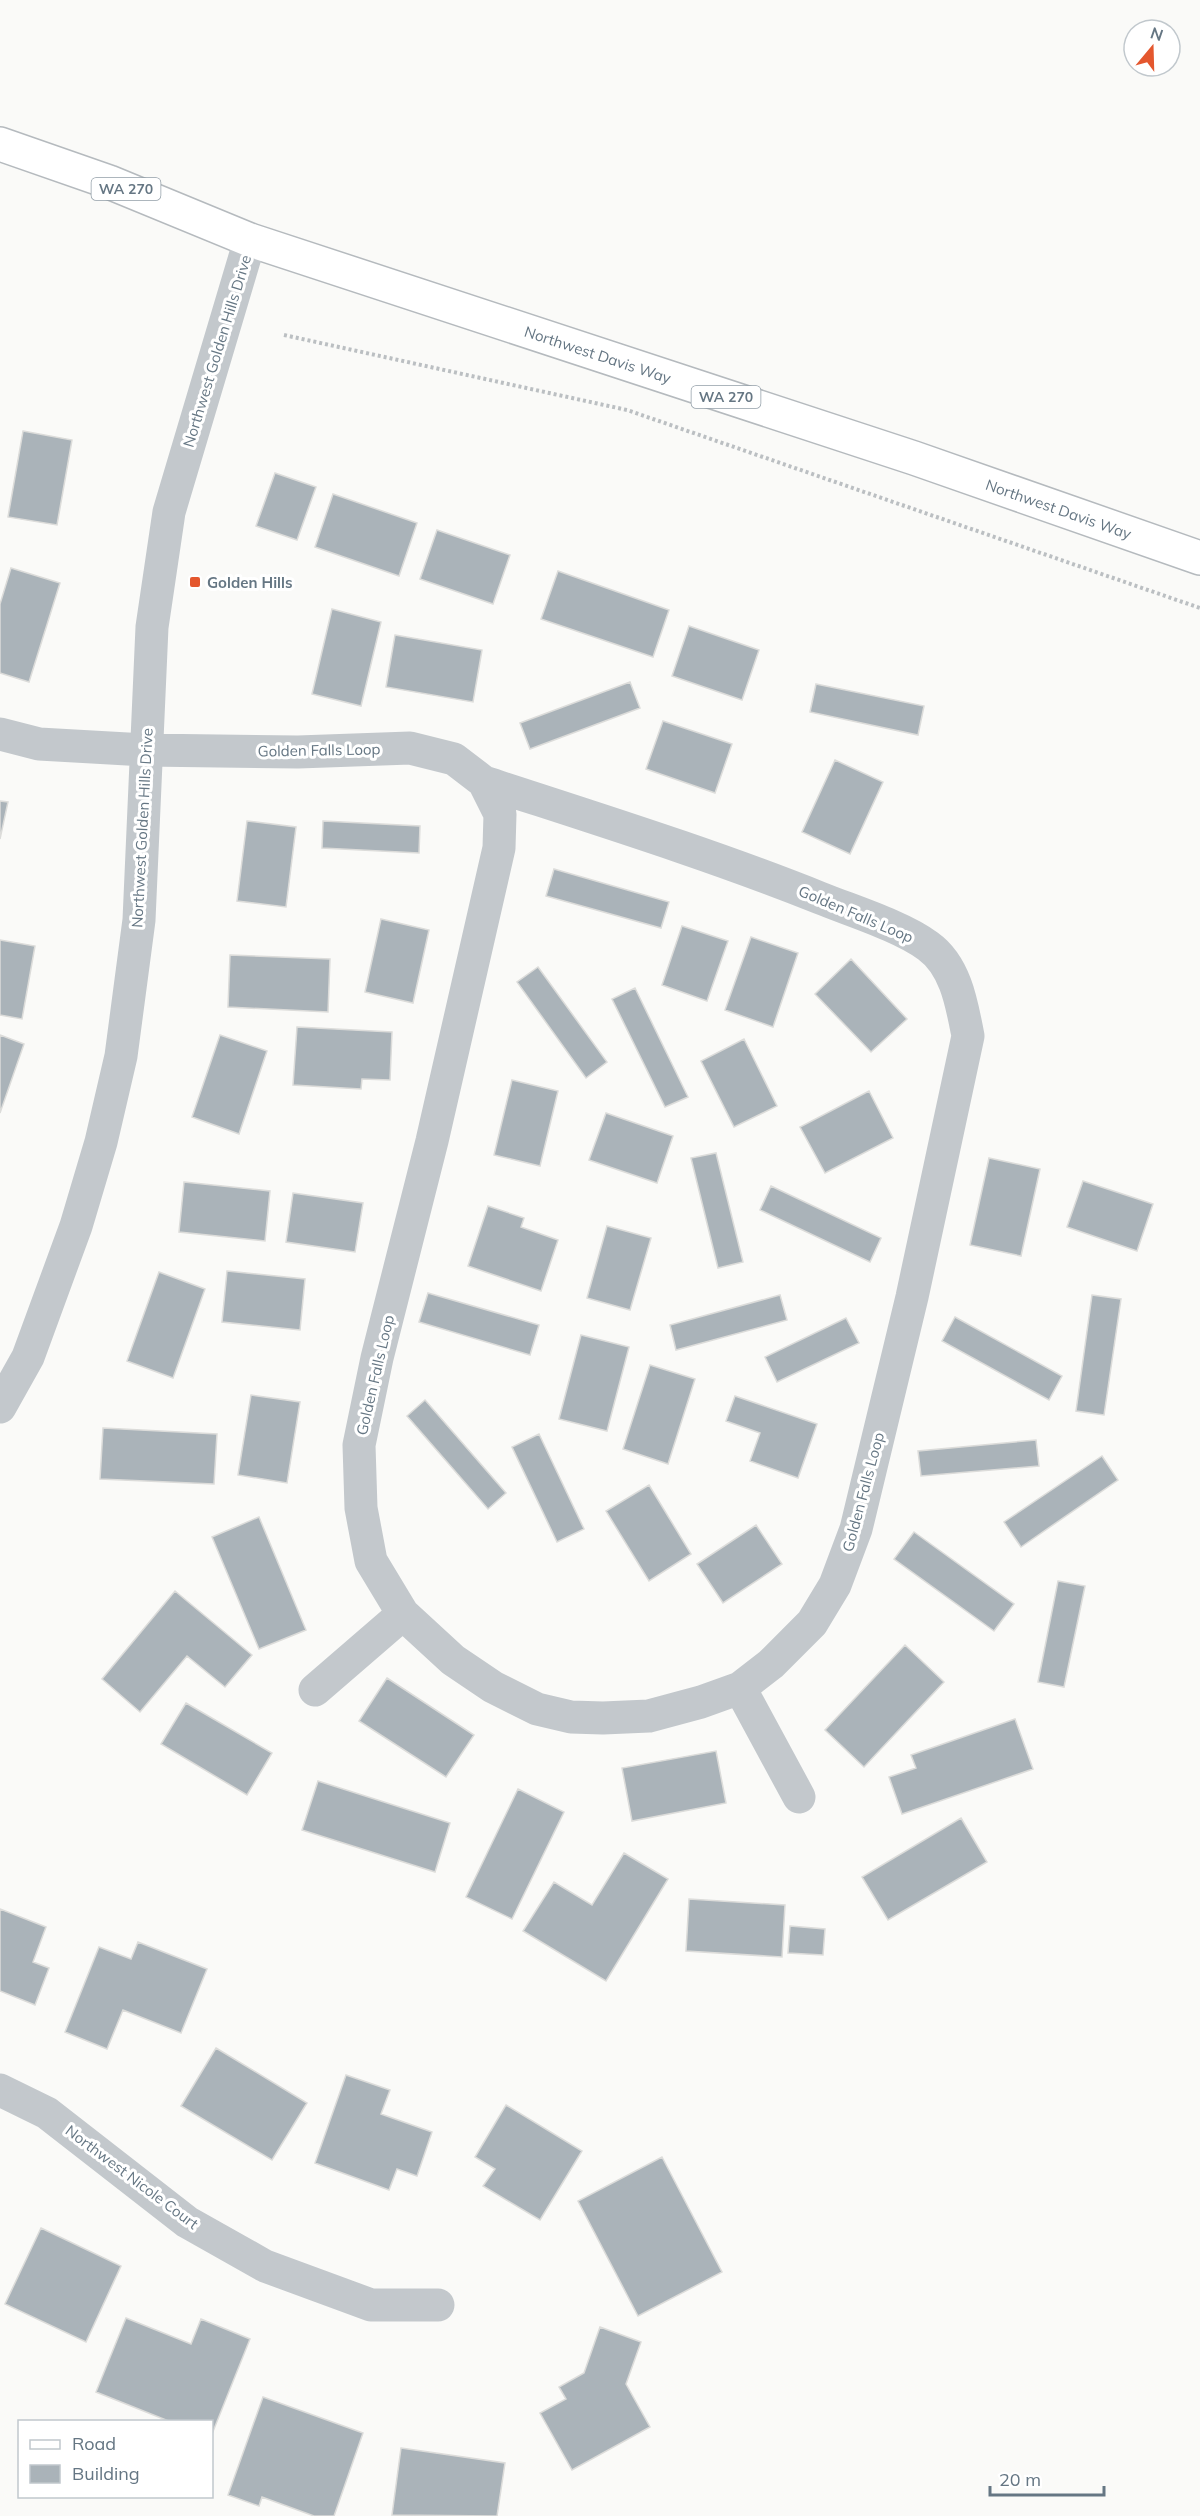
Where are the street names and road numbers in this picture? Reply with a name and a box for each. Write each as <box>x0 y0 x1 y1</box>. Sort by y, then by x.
road number: WA 270 <box>92 178 160 200</box>
street label: Northwest Golden Hills Drive <box>179 253 255 449</box>
street label: Northwest Davis Way <box>522 321 674 387</box>
road number: WA 270 <box>692 386 760 408</box>
street label: Northwest Davis Way <box>983 474 1134 543</box>
street label: Northwest Golden Hills Drive <box>127 728 157 928</box>
street label: Golden Falls Loop <box>257 739 381 761</box>
street label: Golden Falls Loop <box>796 881 916 947</box>
street label: Golden Falls Loop <box>352 1313 398 1437</box>
street label: Golden Falls Loop <box>838 1430 888 1554</box>
street label: Northwest Nicole Court <box>62 2121 202 2233</box>

